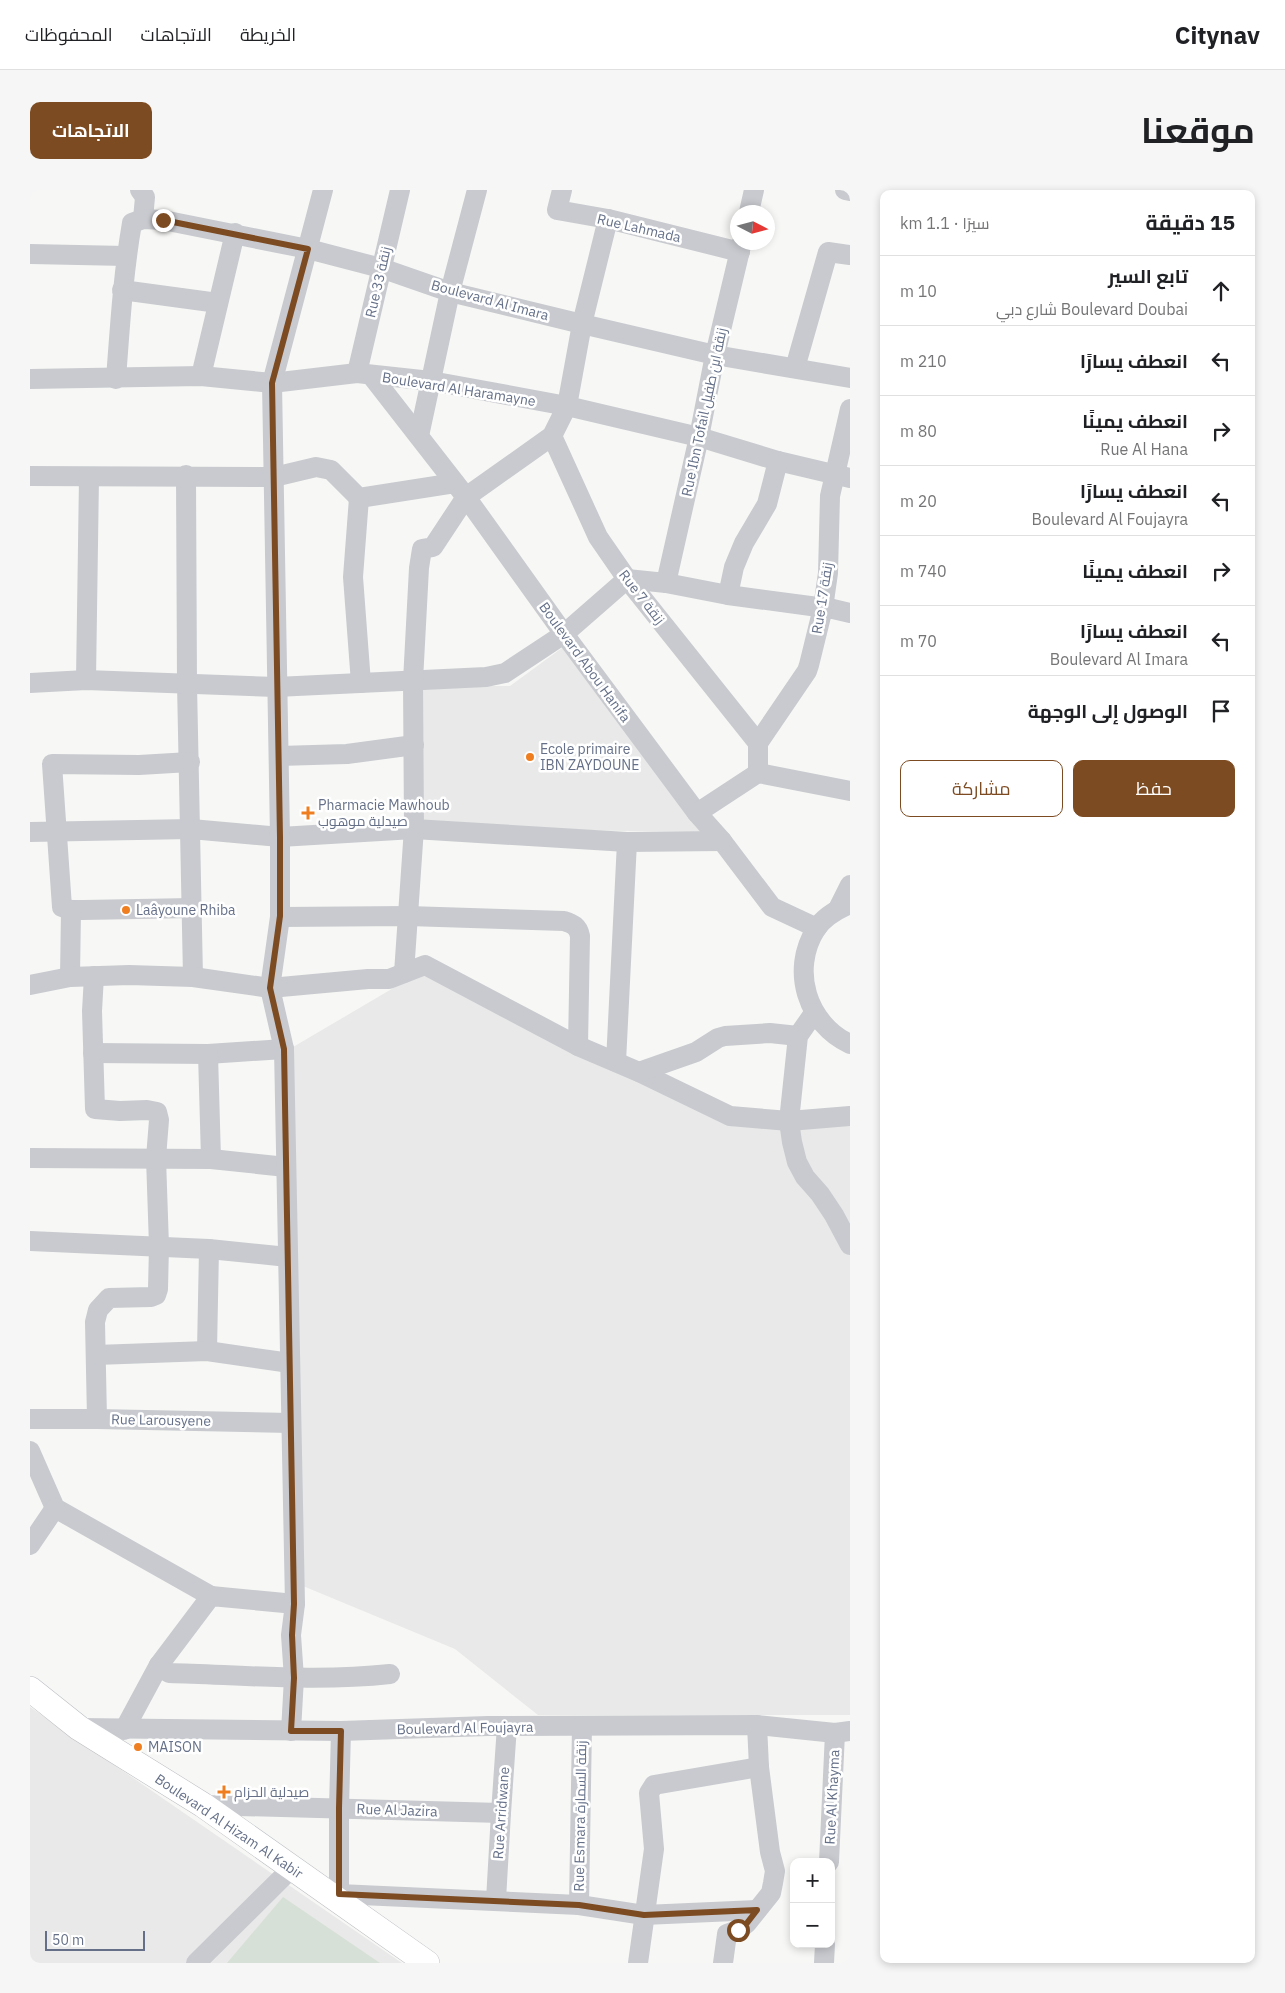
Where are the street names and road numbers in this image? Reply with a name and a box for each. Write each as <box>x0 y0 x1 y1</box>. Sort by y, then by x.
street label: Rue Lahmada <box>595 210 683 247</box>
street label: Rue 33 زنقة <box>361 245 395 319</box>
street label: Boulevard Al Imara <box>429 276 551 324</box>
street label: Rue Ibn Tofail زنقة ابن طفيل <box>677 326 731 498</box>
street label: Boulevard Al Haramayne <box>381 368 537 410</box>
street label: Rue 17 زنقة <box>807 561 837 635</box>
street label: Rue 7 زنقة <box>615 566 669 628</box>
street label: Boulevard Abou Hanifa <box>535 598 635 726</box>
street label: Rue Larousyene <box>111 1410 211 1430</box>
street label: Boulevard Al Foujayra <box>396 1718 534 1738</box>
street label: Rue Esmara زنقة السمارة <box>570 1740 590 1892</box>
street label: Rue Al Khayma <box>821 1749 843 1845</box>
street label: Rue Arridwane <box>489 1766 513 1860</box>
street label: Boulevard Al Hizam Al Kabir <box>151 1770 307 1882</box>
street label: Rue Al Jazira <box>356 1800 438 1820</box>

